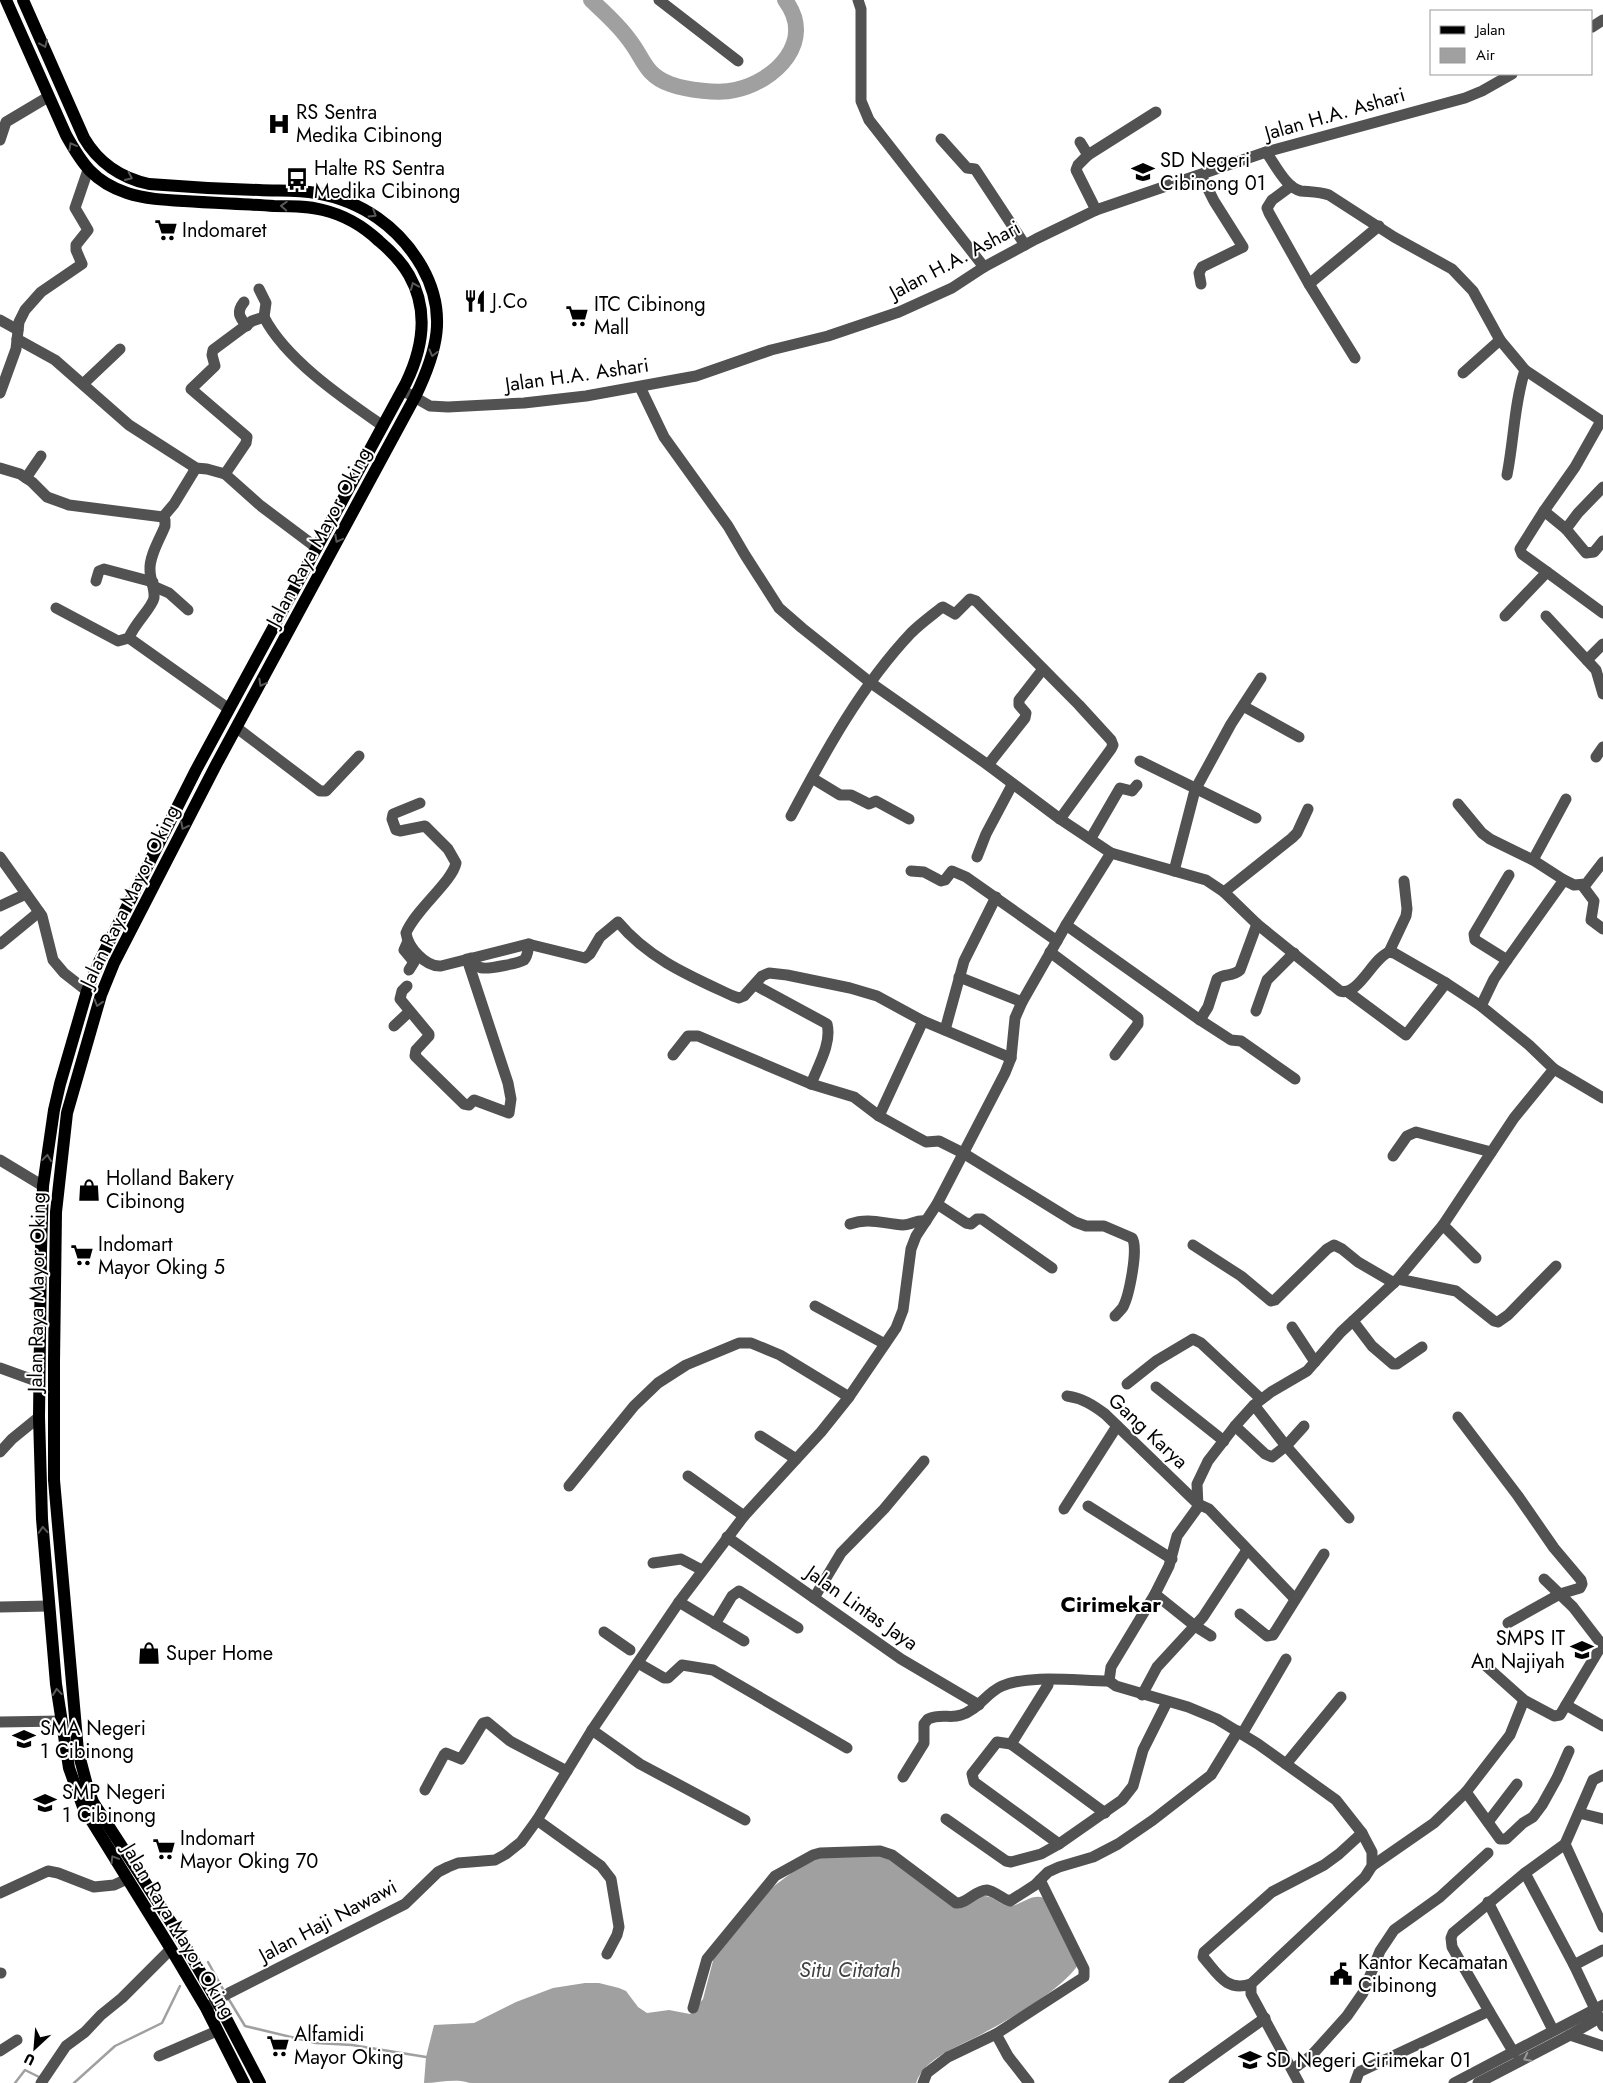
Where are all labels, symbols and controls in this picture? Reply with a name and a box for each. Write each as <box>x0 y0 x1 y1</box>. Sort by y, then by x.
legend <box>1430 10 1593 75</box>
text: Jalan <box>1474 19 1505 41</box>
one-way arrow <box>37 39 48 48</box>
text: Air <box>1476 44 1496 66</box>
street label: Jalan H.A. Ashari <box>1259 80 1409 149</box>
place label: RS Sentra Medika Cibinong <box>296 98 442 150</box>
hospital icon: RS Sentra Medika Cibinong <box>266 111 292 137</box>
one-way arrow <box>68 142 78 151</box>
place label: SD Negeri Cibinong 01 <box>1160 146 1266 198</box>
place label: Halte RS Sentra Medika Cibinong <box>314 154 460 206</box>
school or university icon: SD Negeri Cibinong 01 <box>1130 159 1156 185</box>
bus stop icon: Halte RS Sentra Medika Cibinong <box>284 166 310 192</box>
one-way arrow <box>124 170 133 181</box>
one-way arrow <box>279 201 287 211</box>
one-way arrow <box>367 208 376 218</box>
street label: Jalan H.A. Ashari <box>882 213 1026 308</box>
place label: Indomaret <box>182 216 267 245</box>
supermarket icon: Indomaret <box>153 217 179 243</box>
one-way arrow <box>410 282 420 291</box>
place label: J.Co <box>489 287 528 316</box>
restaurant icon: J.Co <box>462 288 488 314</box>
place label: ITC Cibinong Mall <box>594 290 706 342</box>
supermarket icon: ITC Cibinong Mall <box>564 303 590 329</box>
one-way arrow <box>428 349 438 357</box>
street label: Jalan H.A. Ashari <box>500 351 651 400</box>
street label: Jalan Raya Mayor Oking <box>258 442 379 635</box>
one-way arrow <box>334 534 344 543</box>
one-way arrow <box>258 678 268 687</box>
street label: Jalan Raya Mayor Oking <box>72 800 187 995</box>
one-way arrow <box>180 820 190 829</box>
one-way arrow <box>94 999 104 1007</box>
one-way arrow <box>41 1153 52 1161</box>
place label: Holland Bakery Cibinong <box>106 1164 234 1216</box>
shop icon: Holland Bakery Cibinong <box>76 1177 102 1203</box>
street label: Jalan Raya Mayor Oking <box>21 1192 53 1395</box>
place label: Indomart Mayor Oking 5 <box>98 1230 225 1282</box>
supermarket icon: Indomart Mayor Oking 5 <box>69 1242 95 1268</box>
street label: Gang Karya <box>1102 1386 1194 1476</box>
one-way arrow <box>38 1525 49 1533</box>
street label: Jalan Lintas Jaya <box>798 1557 924 1657</box>
district label: Cirimekar <box>1061 1588 1161 1620</box>
place label: SMPS IT An Najiyah <box>1471 1624 1566 1676</box>
school or university icon: SMPS IT An Najiyah <box>1569 1637 1595 1663</box>
place label: Super Home <box>166 1639 273 1668</box>
shop icon: Super Home <box>136 1640 162 1666</box>
one-way arrow <box>52 1687 63 1695</box>
place label: SMA Negeri 1 Cibinong <box>40 1714 146 1766</box>
school or university icon: SMA Negeri 1 Cibinong <box>11 1726 37 1752</box>
place label: SMP Negeri 1 Cibinong <box>62 1778 166 1830</box>
school or university icon: SMP Negeri 1 Cibinong <box>32 1790 58 1816</box>
place label: Indomart Mayor Oking 70 <box>180 1824 318 1876</box>
street label: Jalan Raya Mayor Oking <box>114 1835 243 2024</box>
supermarket icon: Indomart Mayor Oking 70 <box>151 1836 177 1862</box>
one-way arrow <box>111 1856 121 1865</box>
street label: Jalan Haji Nawawi <box>251 1872 402 1971</box>
place label: Kantor Kecamatan Cibinong <box>1358 1948 1508 2000</box>
water label: Situ Citatah <box>799 1955 901 1985</box>
public building icon: Kantor Kecamatan Cibinong <box>1328 1961 1354 1987</box>
place label: Alfamidi Mayor Oking <box>294 2020 404 2072</box>
north arrow <box>10 2023 60 2073</box>
supermarket icon: Alfamidi Mayor Oking <box>265 2033 291 2059</box>
place label: SD Negeri Cirimekar 01 <box>1266 2046 1471 2075</box>
school or university icon: SD Negeri Cirimekar 01 <box>1237 2047 1263 2073</box>
text: U <box>21 2049 38 2071</box>
one-way arrow <box>1523 2052 1532 2062</box>

